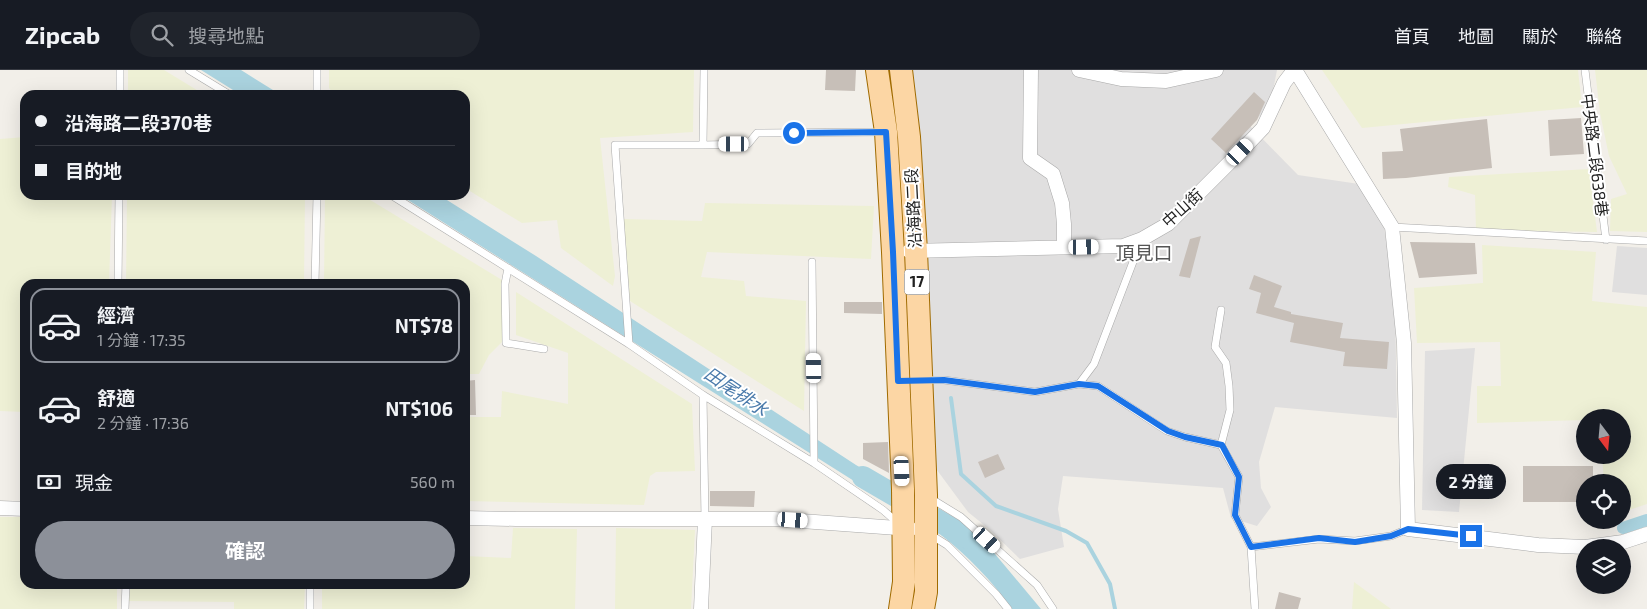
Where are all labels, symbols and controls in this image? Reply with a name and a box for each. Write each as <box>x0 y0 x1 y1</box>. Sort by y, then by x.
search box <box>130 12 480 57</box>
text: Zipcab <box>25 20 100 49</box>
icon: search <box>148 21 176 49</box>
text: 搜尋地點 <box>188 24 264 47</box>
text: 首頁 <box>1394 25 1430 47</box>
text: 地圖 <box>1458 25 1494 47</box>
text: 關於 <box>1522 25 1558 47</box>
text: 聯絡 <box>1586 25 1622 47</box>
street label: 中央路二段638巷 <box>1579 92 1612 218</box>
text: 沿海路二段370巷 <box>65 111 212 134</box>
route start <box>783 122 805 144</box>
car <box>1224 136 1255 168</box>
car <box>719 137 749 152</box>
text: 目的地 <box>65 159 122 182</box>
street label: 沿海路二段 <box>901 168 924 248</box>
street label: 中山街 <box>1157 185 1206 231</box>
car <box>1068 239 1099 255</box>
district label: 頂見口 <box>1115 241 1173 264</box>
road number: 17 <box>904 270 930 294</box>
icon: car <box>37 303 82 348</box>
text: 經濟 <box>97 303 135 326</box>
text: NT$78 <box>395 314 453 337</box>
text: 1 分鐘 · 17:35 <box>97 330 186 349</box>
car <box>806 353 821 383</box>
water label: 田尾排水 <box>701 362 773 421</box>
icon: car <box>37 386 82 431</box>
text: 舒適 <box>97 386 135 409</box>
text: NT$106 <box>385 397 453 420</box>
north arrow <box>1576 409 1631 464</box>
map controls <box>1576 409 1631 594</box>
text: 2 分鐘 · 17:36 <box>97 413 189 432</box>
car <box>893 456 910 486</box>
callout: 2 分鐘 <box>1436 464 1506 498</box>
icon: cash <box>35 468 63 496</box>
text: 現金 <box>75 471 113 494</box>
text: 560 m <box>410 472 455 491</box>
text: 2 分鐘 <box>1449 472 1493 491</box>
button: locate <box>1576 474 1631 529</box>
car <box>777 511 808 529</box>
button: 確認 <box>35 521 455 579</box>
car <box>970 524 1003 556</box>
route end <box>1460 525 1482 547</box>
button: layers <box>1576 539 1631 594</box>

